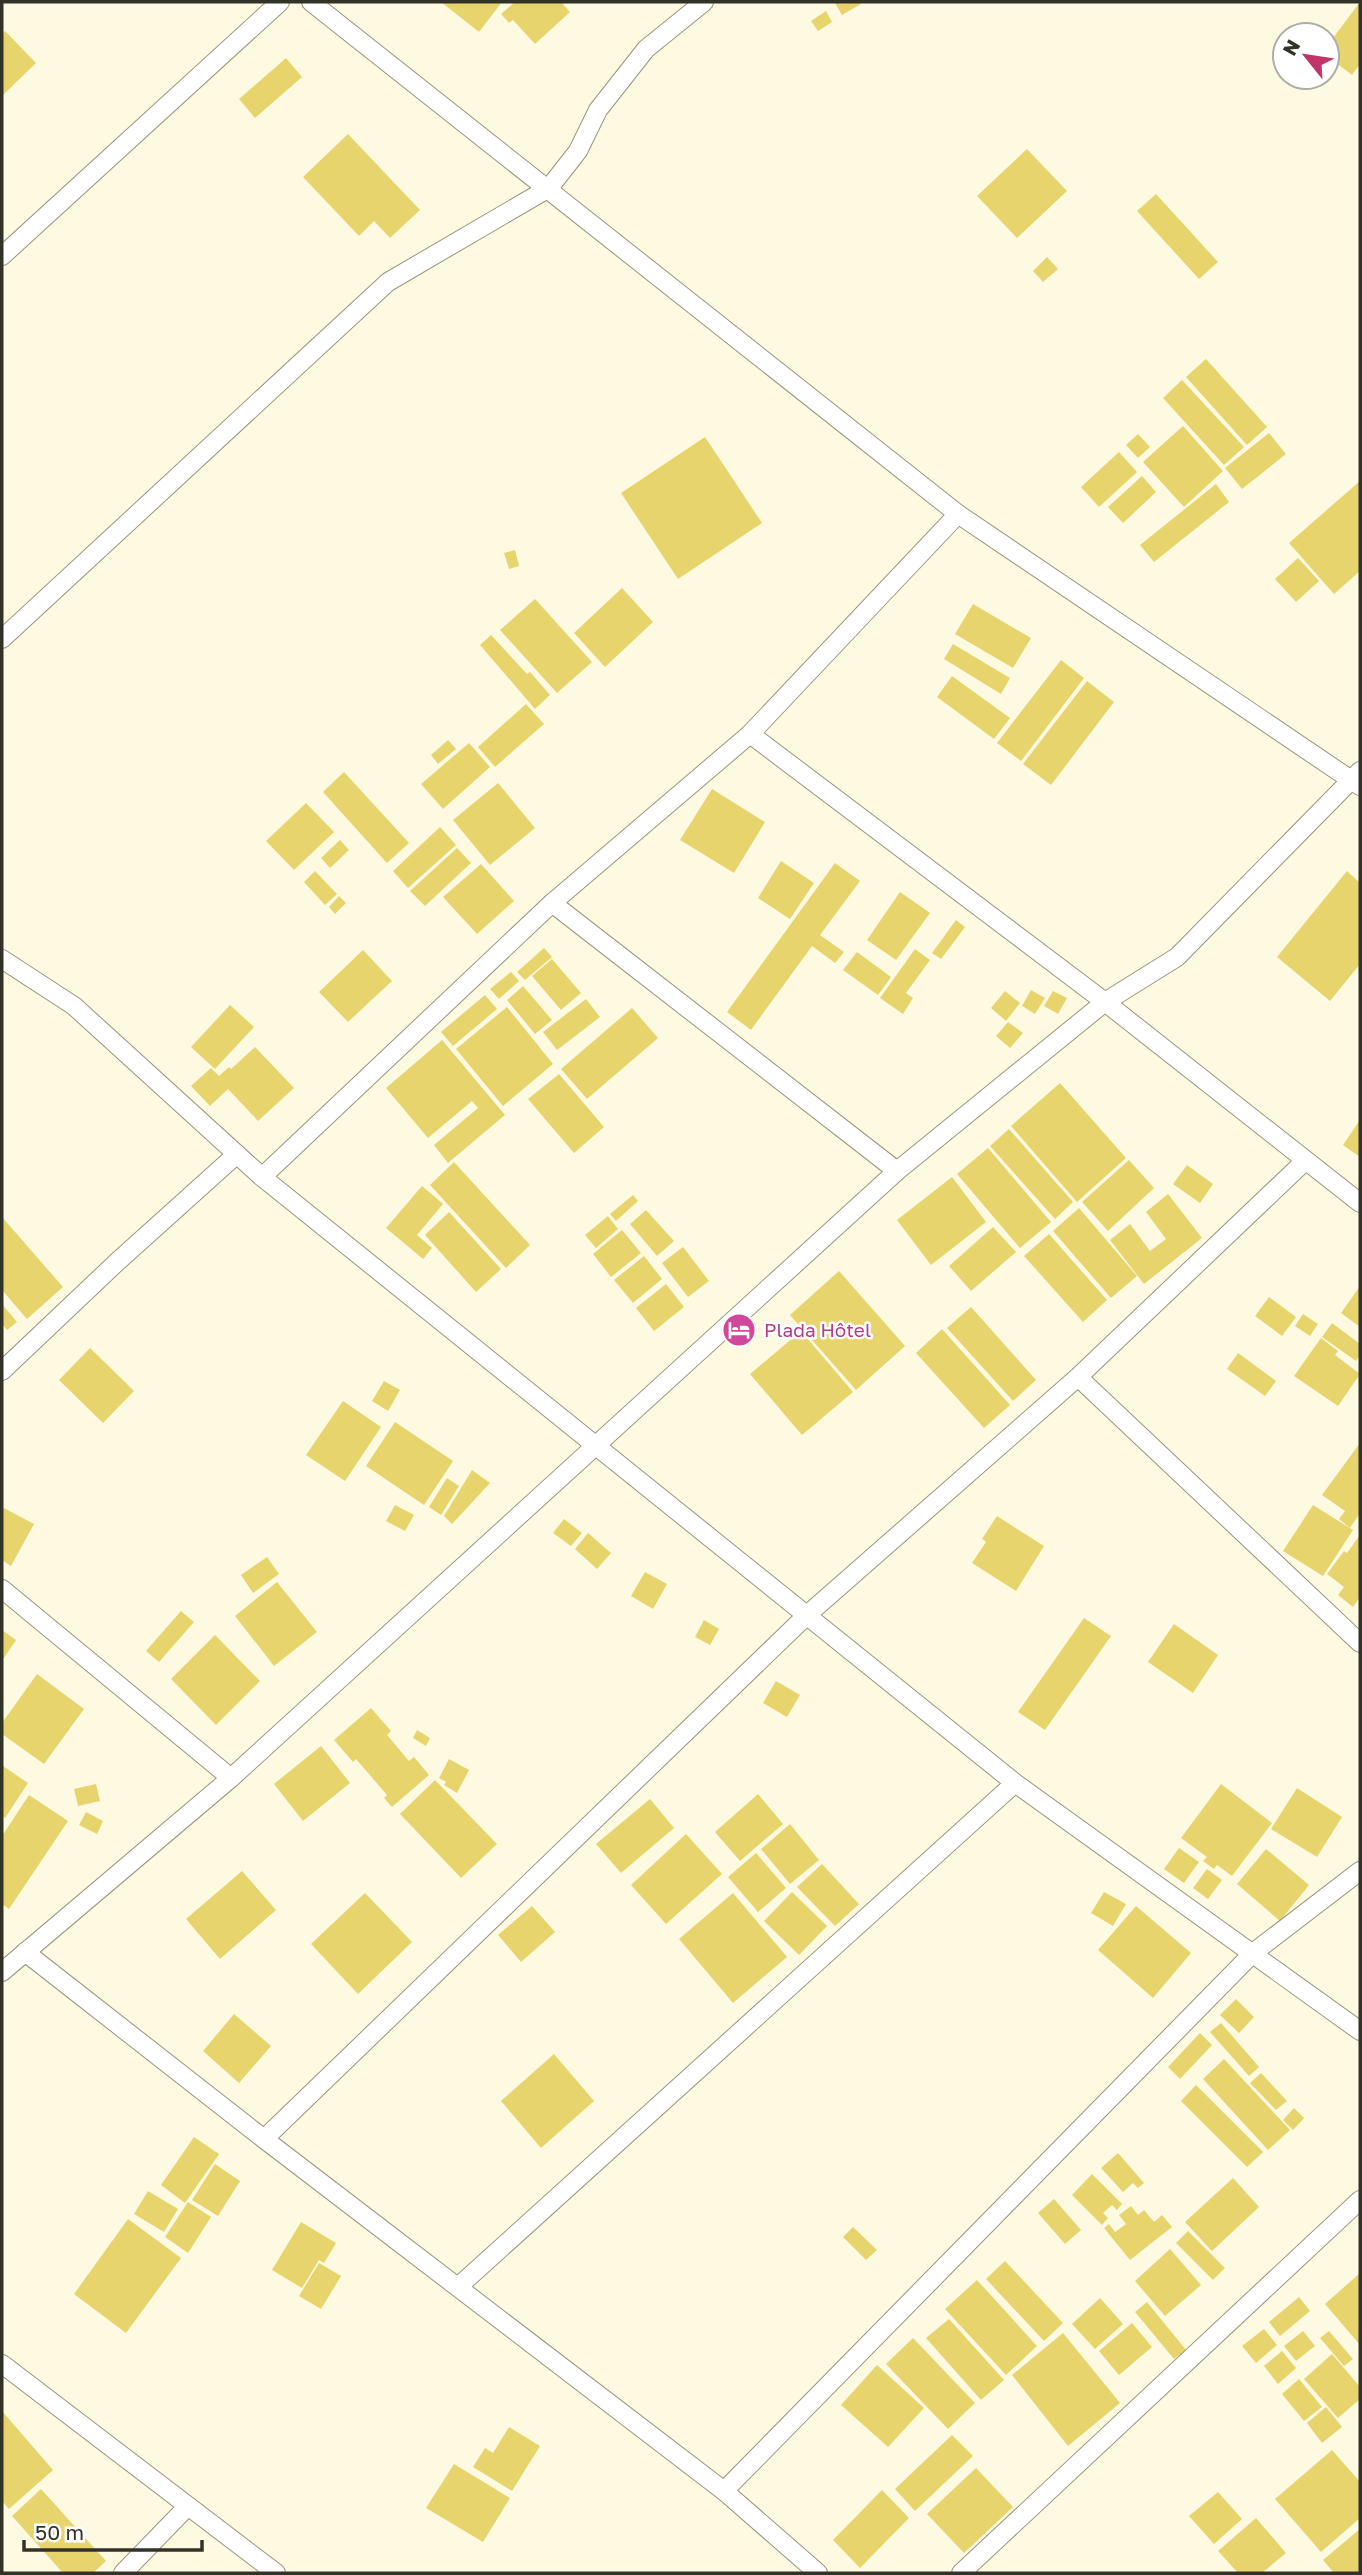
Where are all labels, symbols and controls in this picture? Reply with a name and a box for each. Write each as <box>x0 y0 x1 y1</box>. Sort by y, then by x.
north arrow <box>1271 21 1341 91</box>
text: N <box>1277 35 1304 59</box>
hotel icon: Plada Hôtel <box>720 1311 758 1349</box>
place label: Plada Hôtel <box>764 1318 871 1341</box>
scale bar <box>24 2508 203 2552</box>
text: 50 m <box>35 2519 84 2545</box>

